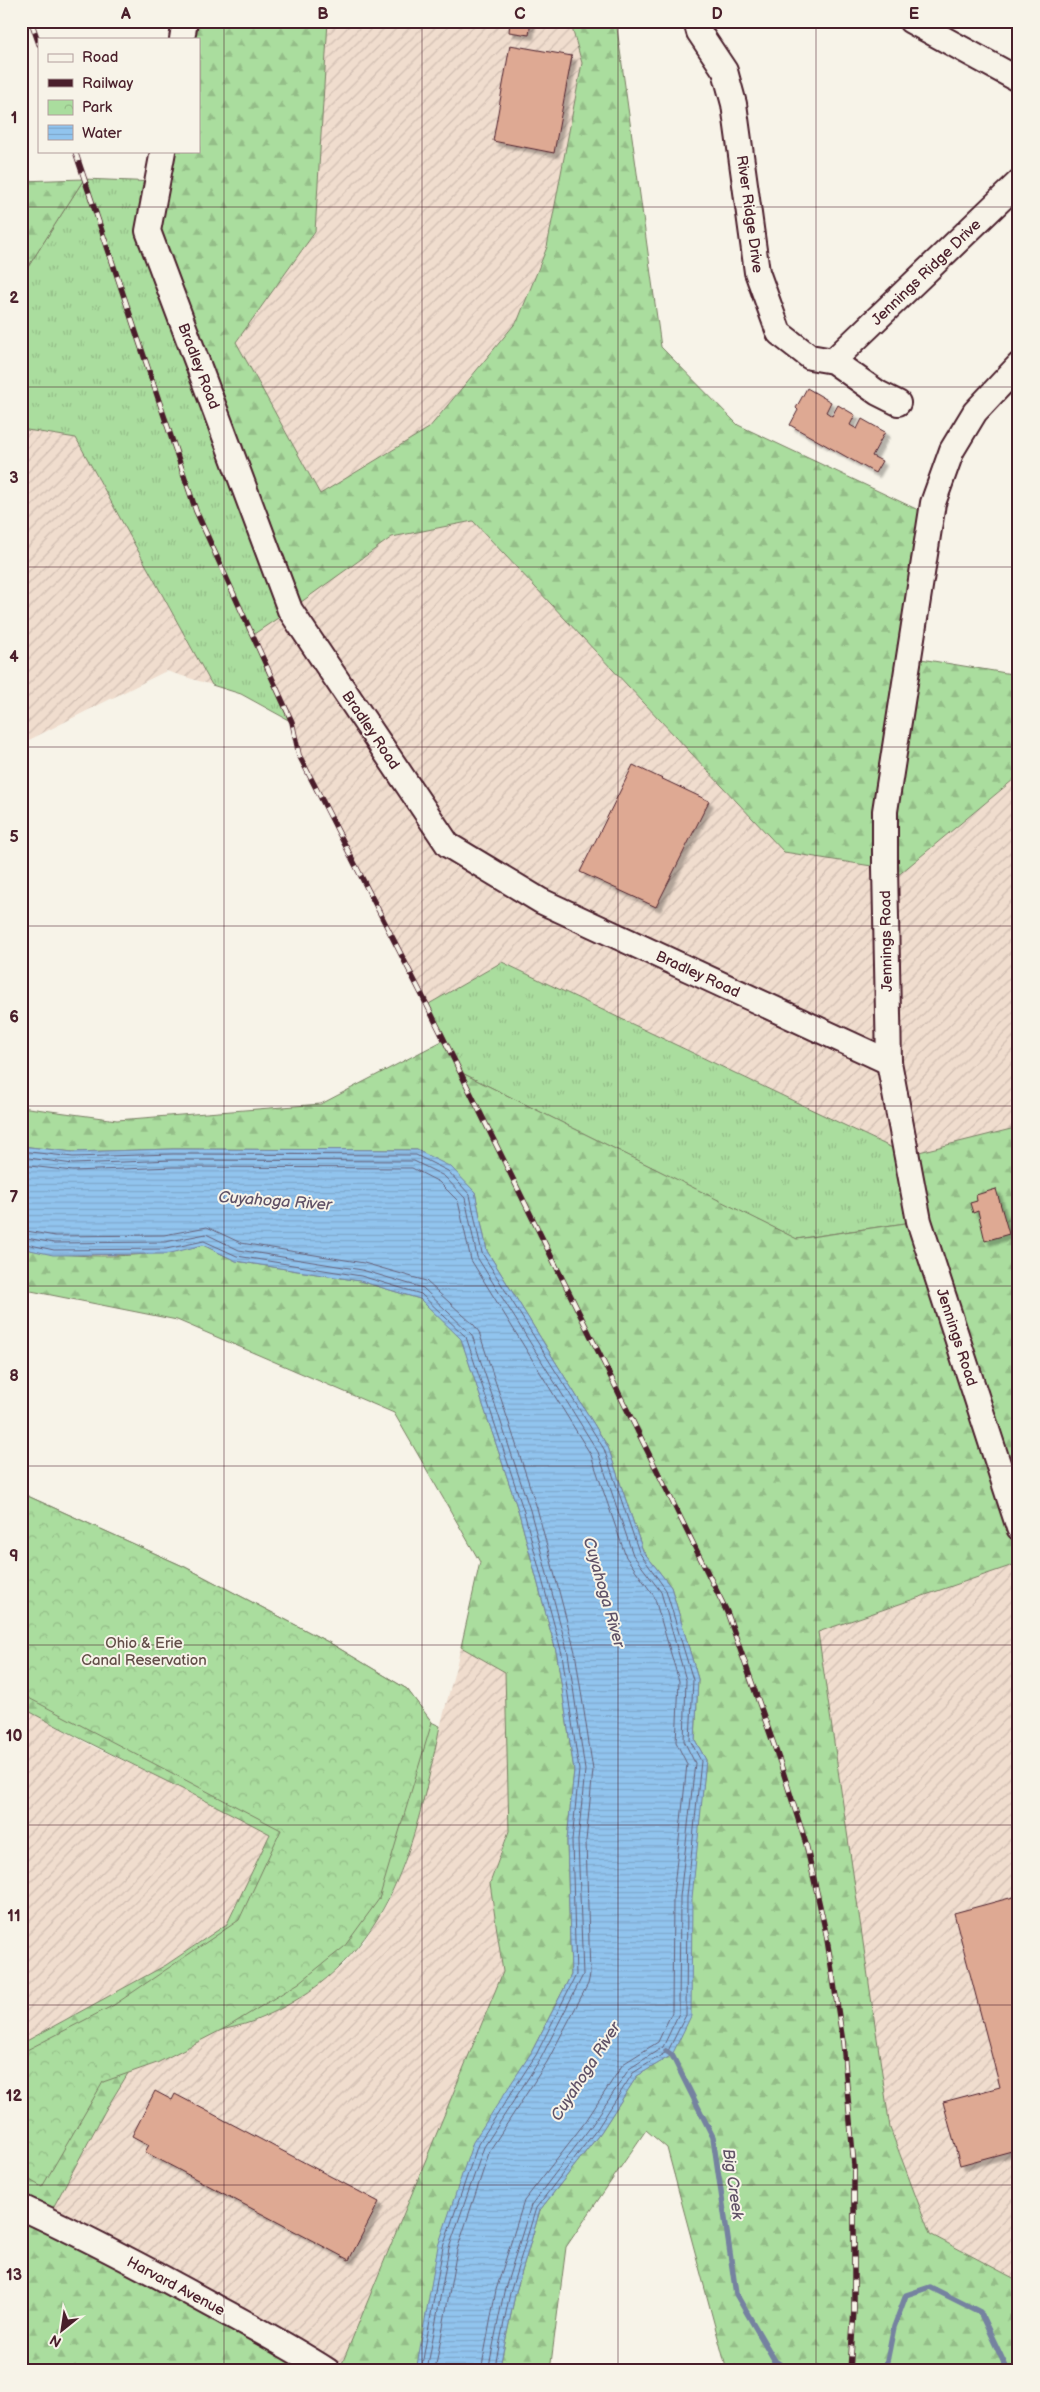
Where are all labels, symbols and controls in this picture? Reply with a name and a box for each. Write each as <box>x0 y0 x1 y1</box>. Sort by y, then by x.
text: A <box>120 5 131 24</box>
text: B <box>317 5 329 24</box>
text: C <box>514 5 526 24</box>
text: D <box>711 5 723 24</box>
text: E <box>909 5 919 24</box>
legend <box>38 38 200 152</box>
text: Road <box>82 48 118 67</box>
text: Railway <box>82 74 133 93</box>
text: Park <box>82 98 113 117</box>
text: 1 <box>11 109 17 128</box>
text: Water <box>82 124 122 143</box>
street label: River Ridge Drive <box>732 154 767 274</box>
street label: Jennings Ridge Drive <box>868 215 985 330</box>
text: 2 <box>9 289 19 308</box>
street label: Bradley Road <box>173 320 224 412</box>
text: 3 <box>9 469 19 488</box>
text: 4 <box>9 648 19 667</box>
street label: Bradley Road <box>337 687 404 773</box>
text: 5 <box>9 828 19 847</box>
street label: Jennings Road <box>876 890 897 992</box>
street label: Bradley Road <box>653 947 743 1002</box>
text: 6 <box>9 1008 19 1027</box>
text: 7 <box>10 1188 19 1207</box>
water label: Cuyahoga River <box>218 1188 333 1215</box>
street label: Jennings Road <box>932 1286 981 1388</box>
text: 8 <box>9 1367 19 1386</box>
water label: Cuyahoga River <box>579 1535 629 1651</box>
text: 9 <box>9 1547 19 1566</box>
park label: Ohio & Erie Canal Reservation <box>81 1634 207 1670</box>
text: 10 <box>6 1727 22 1746</box>
text: 11 <box>7 1907 21 1926</box>
water label: Cuyahoga River <box>547 2018 626 2125</box>
text: 12 <box>6 2087 23 2106</box>
water label: Big Creek <box>718 2148 747 2222</box>
street label: Harvard Avenue <box>123 2253 228 2320</box>
text: 13 <box>6 2266 22 2285</box>
north arrow <box>38 2304 88 2354</box>
text: N <box>47 2331 65 2351</box>

